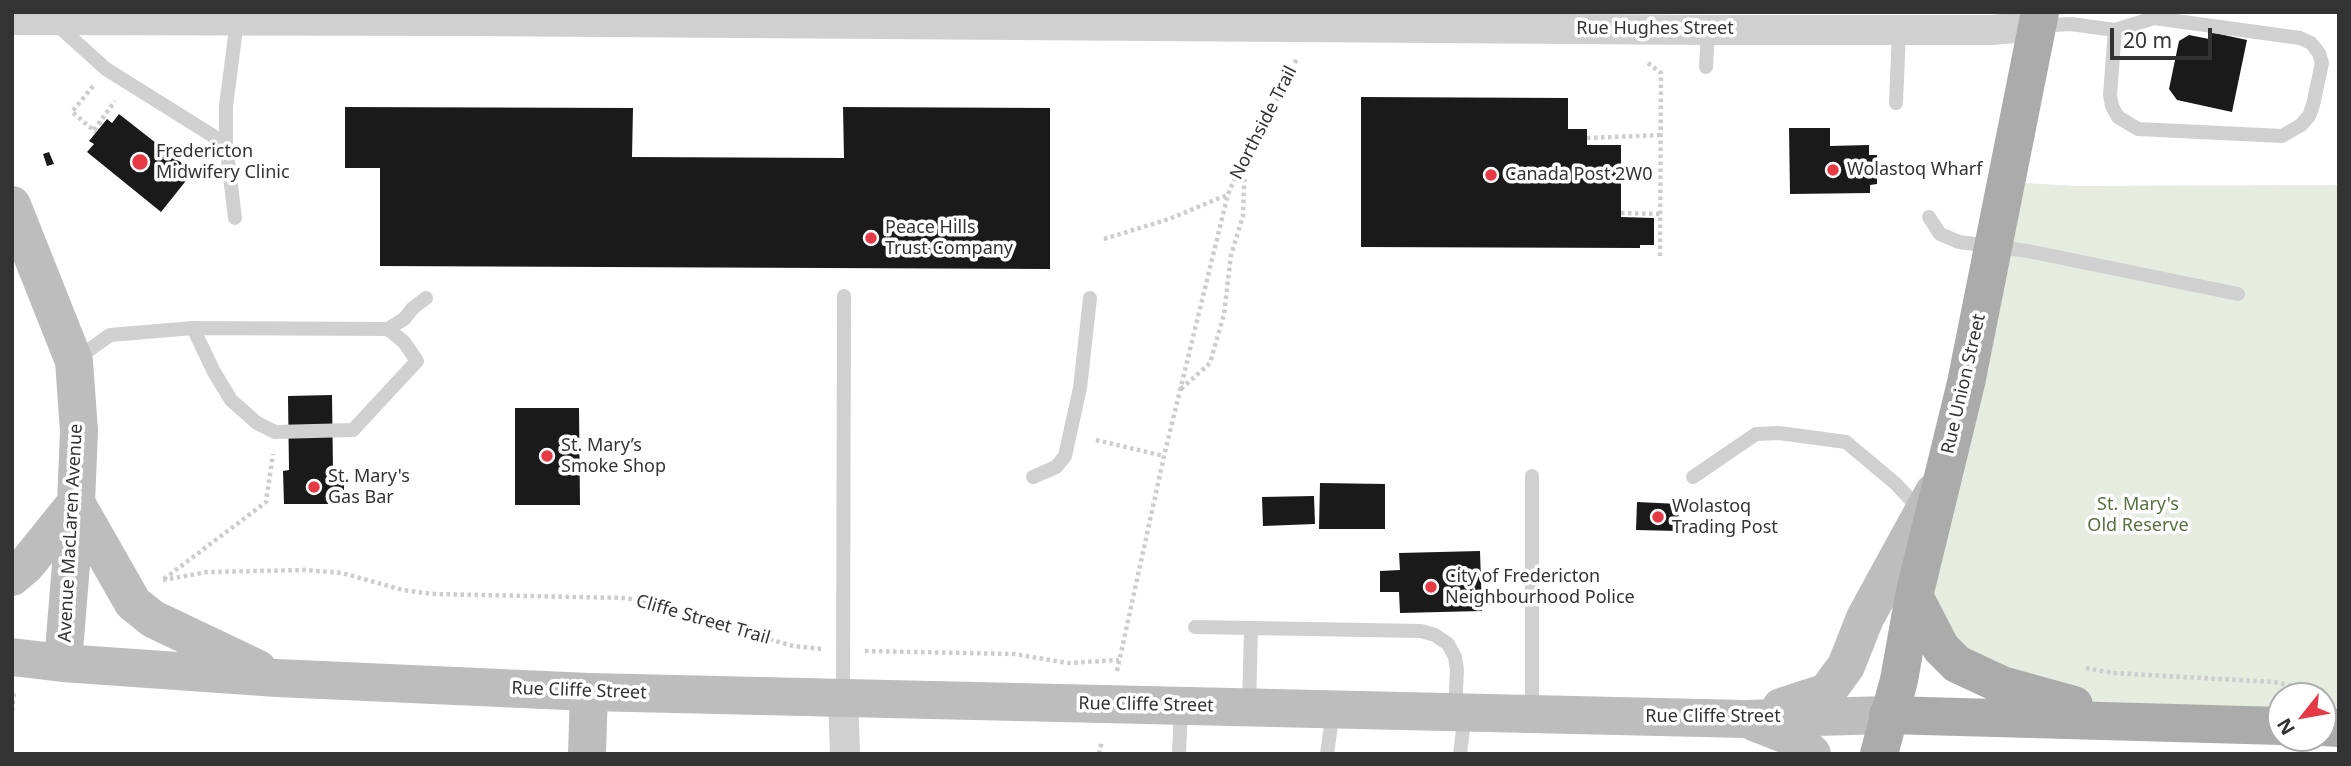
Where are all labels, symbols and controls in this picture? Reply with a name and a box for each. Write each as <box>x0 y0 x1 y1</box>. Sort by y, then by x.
scale bar <box>2113 14 2214 58</box>
street label: Rue Hughes Street <box>1576 18 1734 40</box>
text: 20 m <box>2123 26 2172 54</box>
street label: Northside Trail <box>1226 63 1302 183</box>
place label: Fredericton Midwifery Clinic <box>156 141 290 184</box>
marker: Fredericton Midwifery Clinic <box>130 152 150 172</box>
place label: Wolastoq Wharf <box>1847 159 1982 181</box>
marker: Wolastoq Wharf <box>1825 162 1841 178</box>
place label: Canada Post 2W0 <box>1505 164 1652 186</box>
marker: Canada Post 2W0 <box>1483 167 1499 183</box>
place label: Peace Hills Trust Company <box>885 217 1013 260</box>
marker: Peace Hills Trust Company <box>863 230 879 246</box>
street label: Rue Union Street <box>1937 312 1991 456</box>
street label: Avenue MacLaren Avenue <box>54 423 88 643</box>
place label: St. Mary’s Smoke Shop <box>561 435 666 478</box>
marker: St. Mary’s Smoke Shop <box>539 448 555 464</box>
place label: St. Mary's Gas Bar <box>328 466 410 508</box>
marker: St. Mary's Gas Bar <box>306 479 322 495</box>
park label: St. Mary's Old Reserve <box>2087 494 2189 536</box>
place label: Wolastoq Trading Post <box>1672 496 1778 538</box>
marker: Wolastoq Trading Post <box>1650 509 1666 525</box>
place label: City of Fredericton Neighbourhood Police <box>1445 566 1635 608</box>
marker: City of Fredericton Neighbourhood Police <box>1423 579 1439 595</box>
street label: Cliffe Street Trail <box>634 591 772 649</box>
street label: Rue Cliffe Street <box>511 678 647 704</box>
north arrow <box>2267 682 2337 752</box>
street label: Rue Cliffe Street <box>1078 693 1214 717</box>
street label: Rue Cliffe Street <box>1645 706 1781 728</box>
text: N <box>2271 713 2301 740</box>

